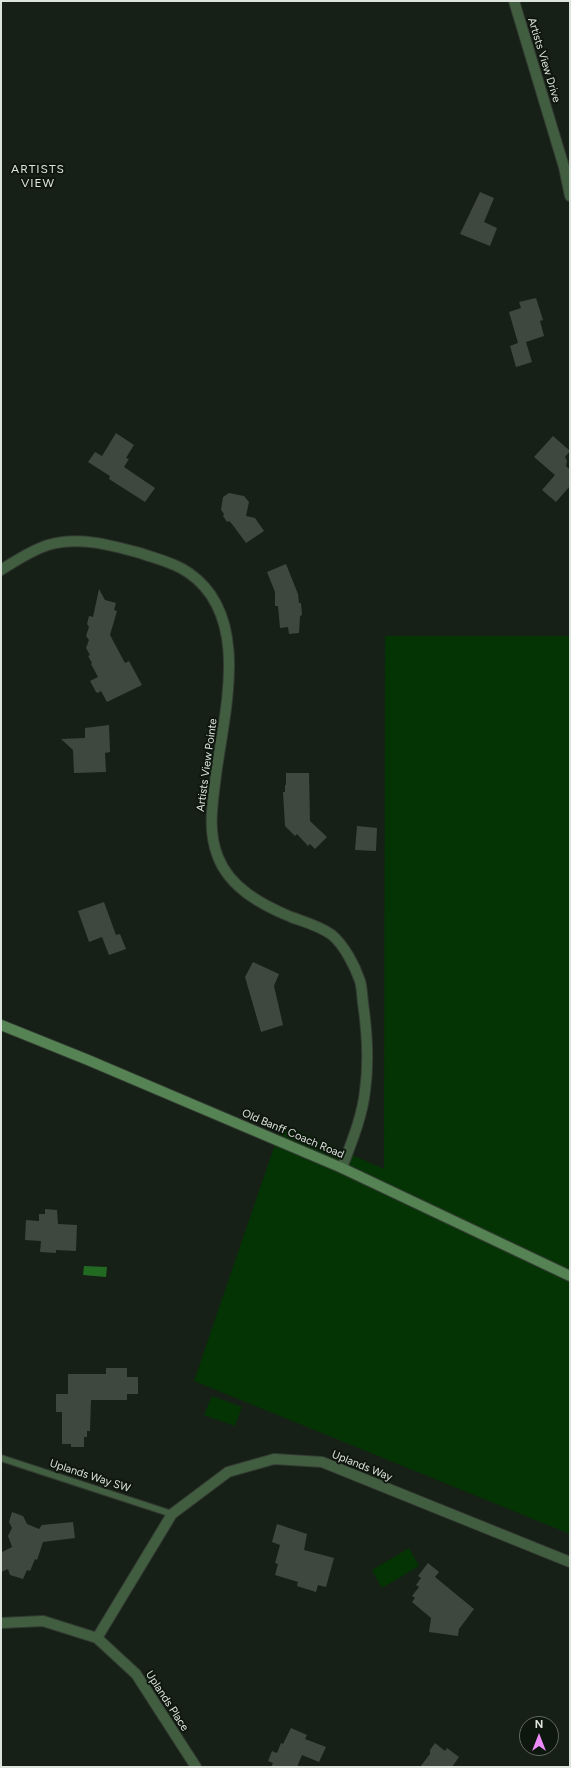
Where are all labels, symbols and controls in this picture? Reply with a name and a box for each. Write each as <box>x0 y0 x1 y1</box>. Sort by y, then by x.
street label: Artists View Drive <box>525 16 563 104</box>
district label: ARTISTS VIEW <box>11 162 65 190</box>
street label: Artists View Pointe <box>194 718 220 812</box>
street label: Old Banff Coach Road <box>240 1107 346 1161</box>
street label: Uplands Way <box>330 1448 394 1484</box>
street label: Uplands Way SW <box>48 1457 132 1495</box>
street label: Uplands Place <box>143 1668 191 1734</box>
north arrow <box>519 1716 559 1756</box>
text: N <box>535 1718 543 1731</box>

